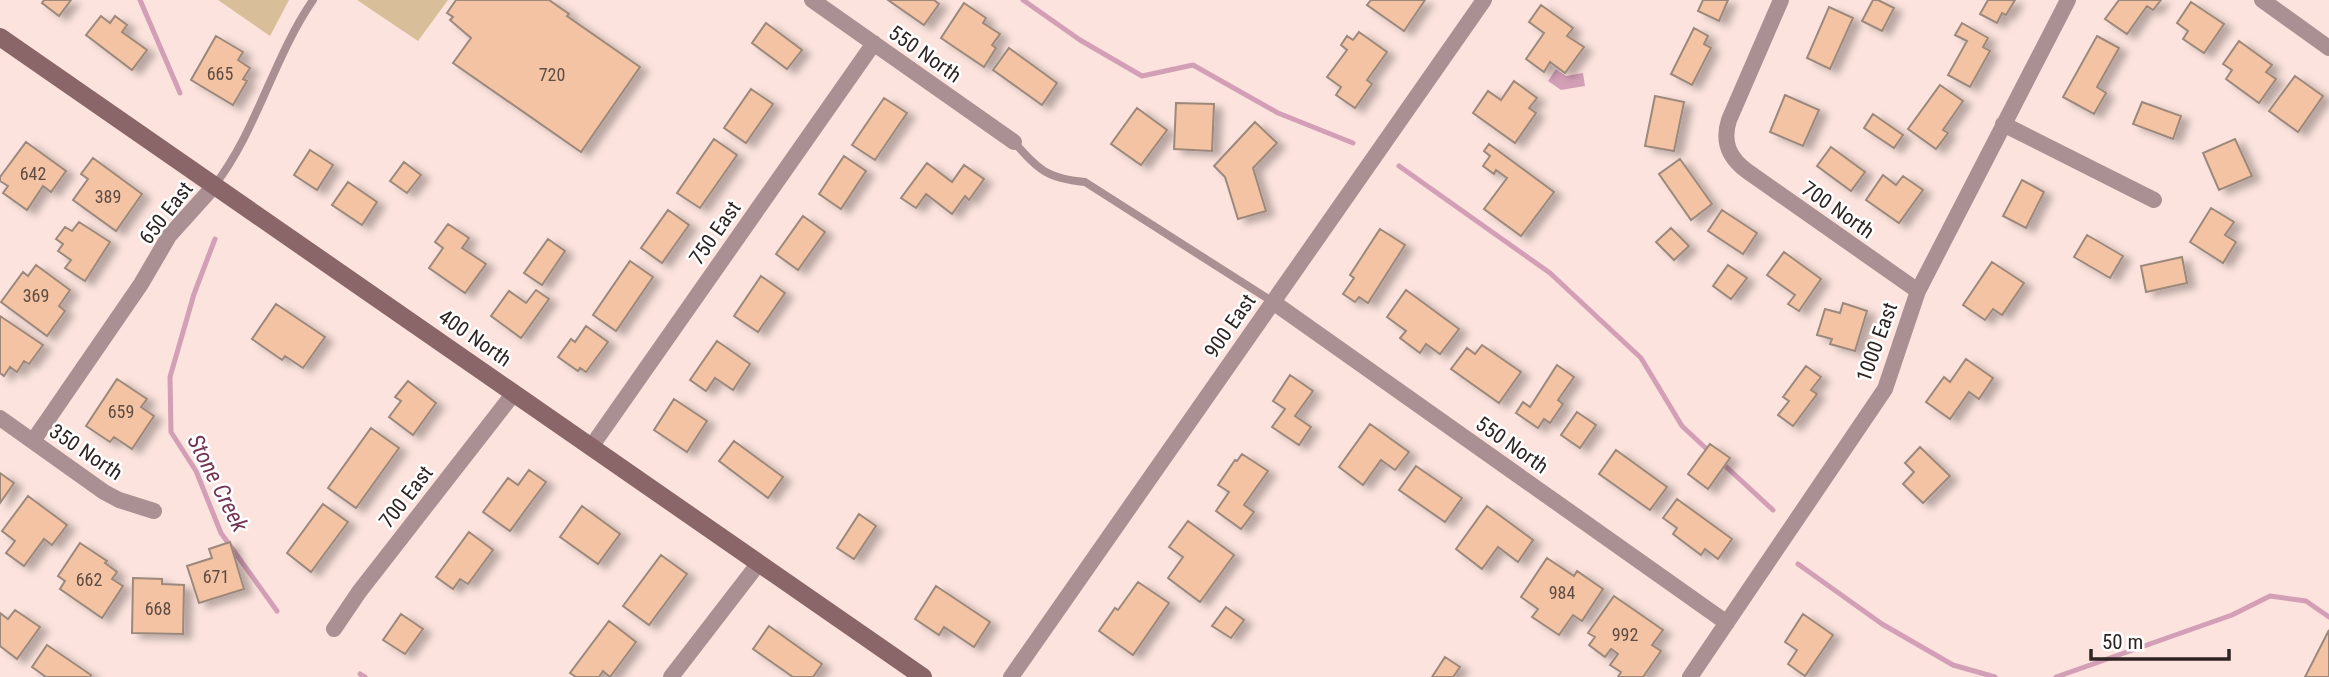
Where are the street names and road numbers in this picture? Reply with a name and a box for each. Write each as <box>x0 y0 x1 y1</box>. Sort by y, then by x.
street label: 550 North <box>884 20 966 88</box>
street label: 700 North <box>1797 176 1879 244</box>
street label: 650 East <box>134 177 198 249</box>
street label: 750 East <box>684 197 746 269</box>
street label: 900 East <box>1199 290 1261 362</box>
street label: 1000 East <box>1852 299 1902 385</box>
street label: 400 North <box>434 304 516 372</box>
street label: 550 North <box>1471 411 1553 479</box>
street label: 350 North <box>45 419 127 485</box>
street label: 700 East <box>374 461 438 533</box>

